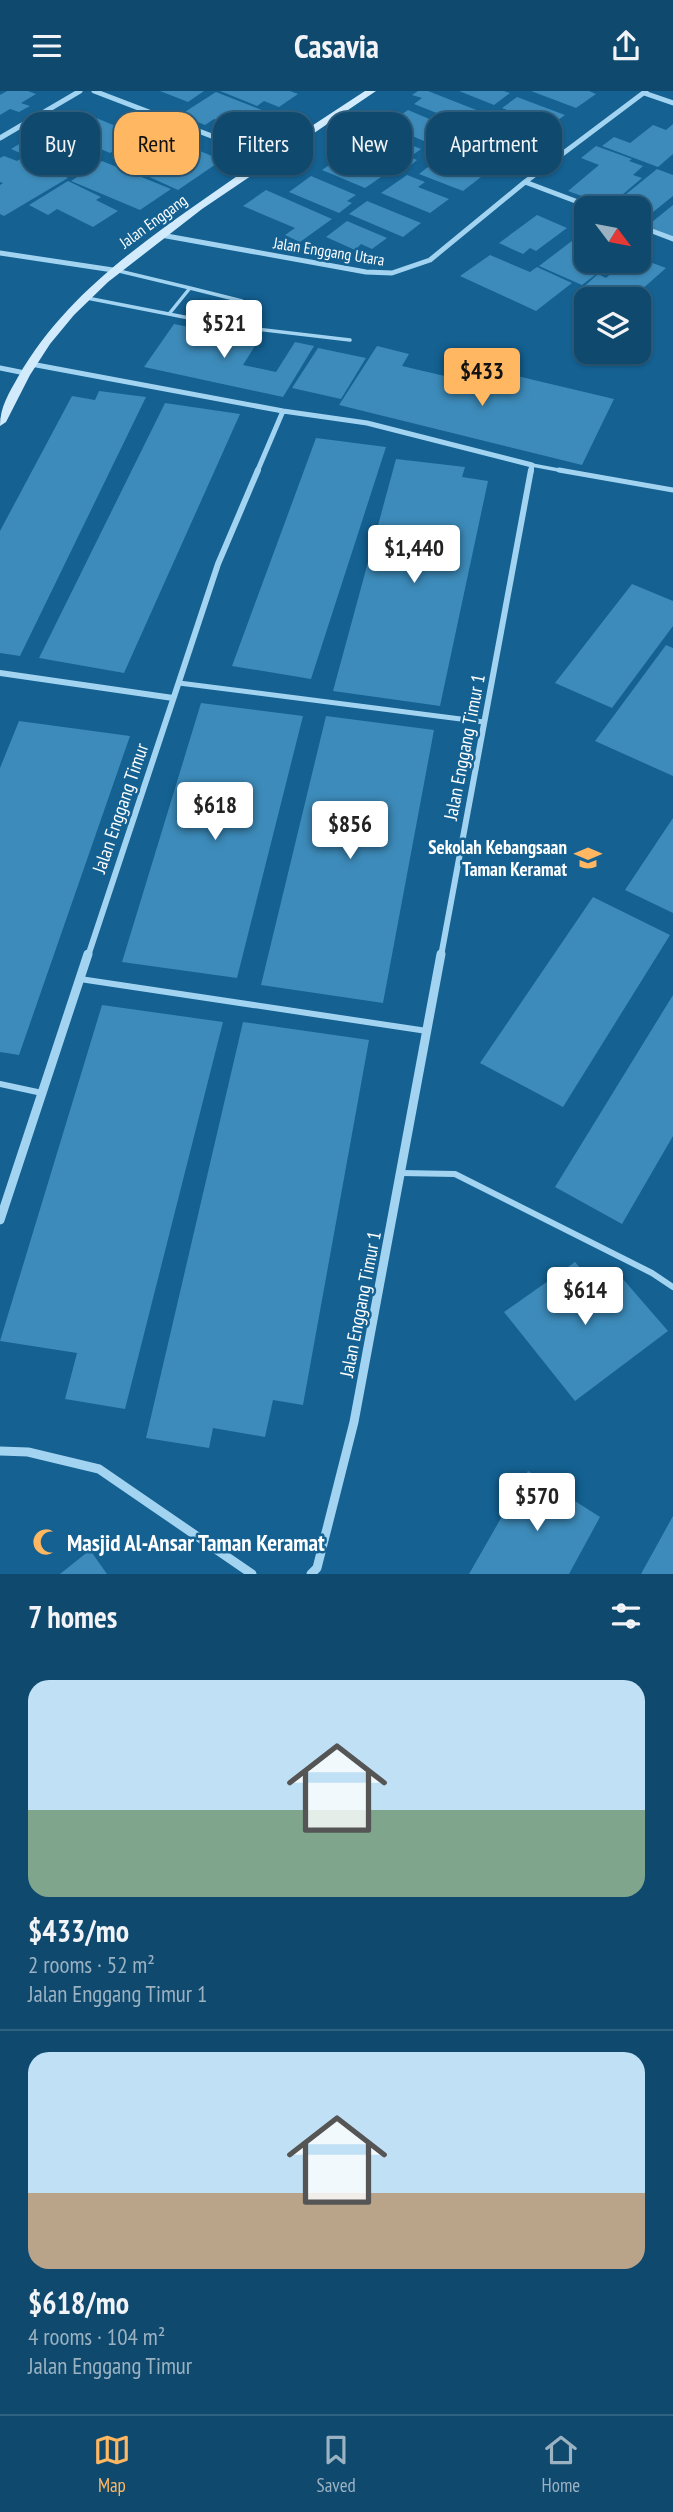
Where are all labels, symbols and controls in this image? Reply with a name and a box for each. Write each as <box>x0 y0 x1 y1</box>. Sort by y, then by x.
text: Casavia <box>294 25 379 67</box>
icon: menu <box>28 27 66 65</box>
icon: share <box>607 27 645 65</box>
chip: Buy <box>21 112 100 175</box>
chip: Rent <box>114 112 199 175</box>
chip: Filters <box>213 112 313 175</box>
chip: New <box>327 112 412 175</box>
chip: Apartment <box>426 112 562 175</box>
street label: Jalan Enggang <box>114 190 191 253</box>
north arrow <box>574 196 651 273</box>
map controls <box>574 196 651 364</box>
street label: Jalan Enggang Utara <box>271 232 386 270</box>
button: layers <box>574 287 651 364</box>
pin: $521 <box>183 301 265 360</box>
text: $521 <box>202 308 246 337</box>
pin: $433 <box>441 349 523 408</box>
text: $433 <box>460 356 504 385</box>
pin: $1,440 <box>357 525 471 585</box>
text: $1,440 <box>384 533 444 562</box>
street label: Jalan Enggang Timur 1 <box>438 672 490 823</box>
street label: Jalan Enggang Timur <box>86 739 154 877</box>
pin: $618 <box>174 783 256 842</box>
text: $618 <box>193 790 237 819</box>
pin: $856 <box>309 801 391 861</box>
text: $856 <box>328 809 372 838</box>
place label: Sekolah Kebangsaan Taman Keramat <box>428 835 567 881</box>
school or university icon: Sekolah Kebangsaan Taman Keramat <box>573 843 603 873</box>
street label: Jalan Enggang Timur 1 <box>334 1229 386 1380</box>
pin: $614 <box>544 1267 626 1327</box>
text: $614 <box>563 1275 607 1304</box>
pin: $570 <box>496 1473 578 1533</box>
text: $570 <box>515 1481 559 1510</box>
mosque icon: Masjid Al-Ansar Taman Keramat <box>31 1527 61 1557</box>
place label: Masjid Al-Ansar Taman Keramat <box>67 1528 325 1557</box>
text: 7 homes <box>28 1597 117 1636</box>
icon: filters <box>607 1597 645 1635</box>
icon: home <box>274 1725 400 1851</box>
text: $433/mo <box>28 1911 129 1950</box>
text: 2 rooms · 52 m² <box>28 1950 155 1979</box>
text: Jalan Enggang Timur 1 <box>28 1979 207 2008</box>
icon: home <box>274 2097 400 2223</box>
text: $618/mo <box>28 2283 129 2322</box>
text: 4 rooms · 104 m² <box>28 2322 165 2351</box>
text: Jalan Enggang Timur <box>28 2351 192 2380</box>
tab: Map <box>93 2431 131 2497</box>
tab: Saved <box>317 2431 356 2497</box>
tab: Home <box>542 2431 580 2497</box>

